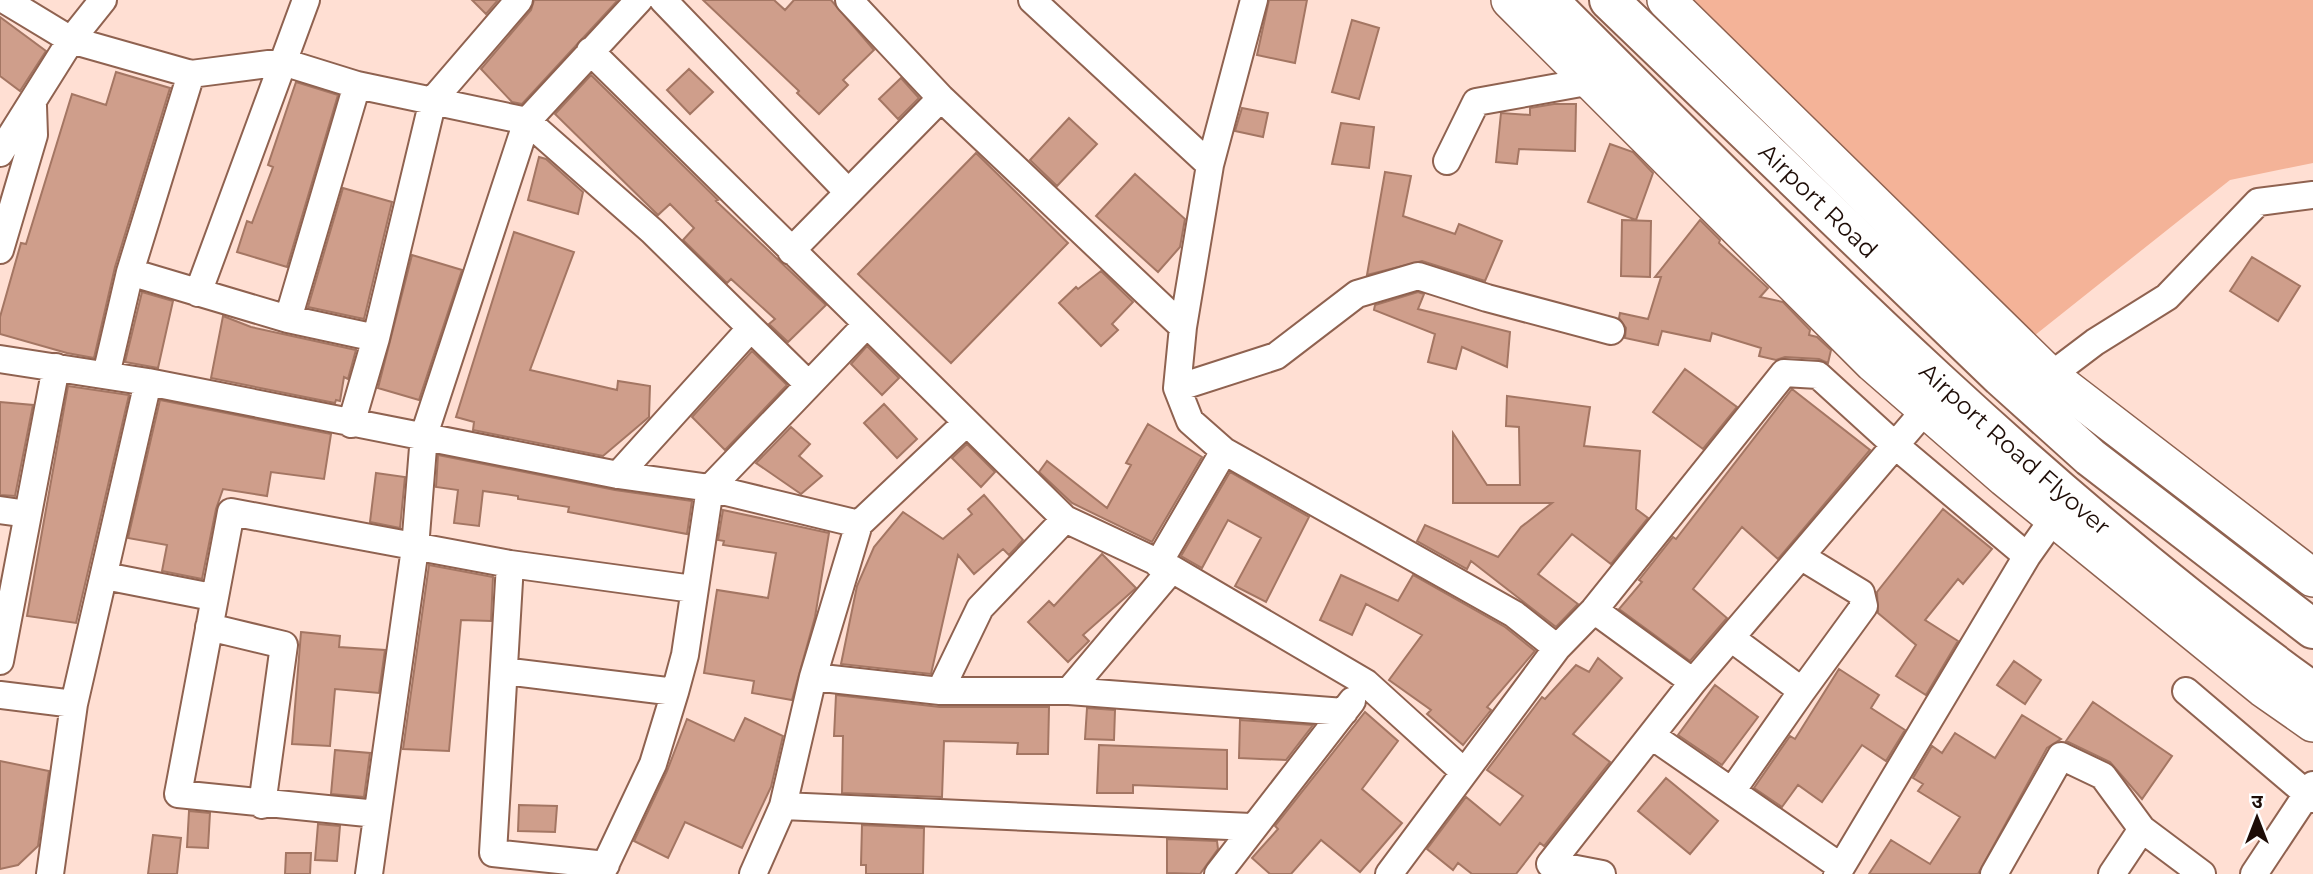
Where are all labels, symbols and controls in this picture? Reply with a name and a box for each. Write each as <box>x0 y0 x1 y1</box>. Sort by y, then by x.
street label: Airport Road <box>1753 137 1884 264</box>
street label: Airport Road Flyover <box>1914 357 2116 541</box>
north arrow <box>2222 783 2292 853</box>
text: उ <box>2251 790 2263 813</box>

